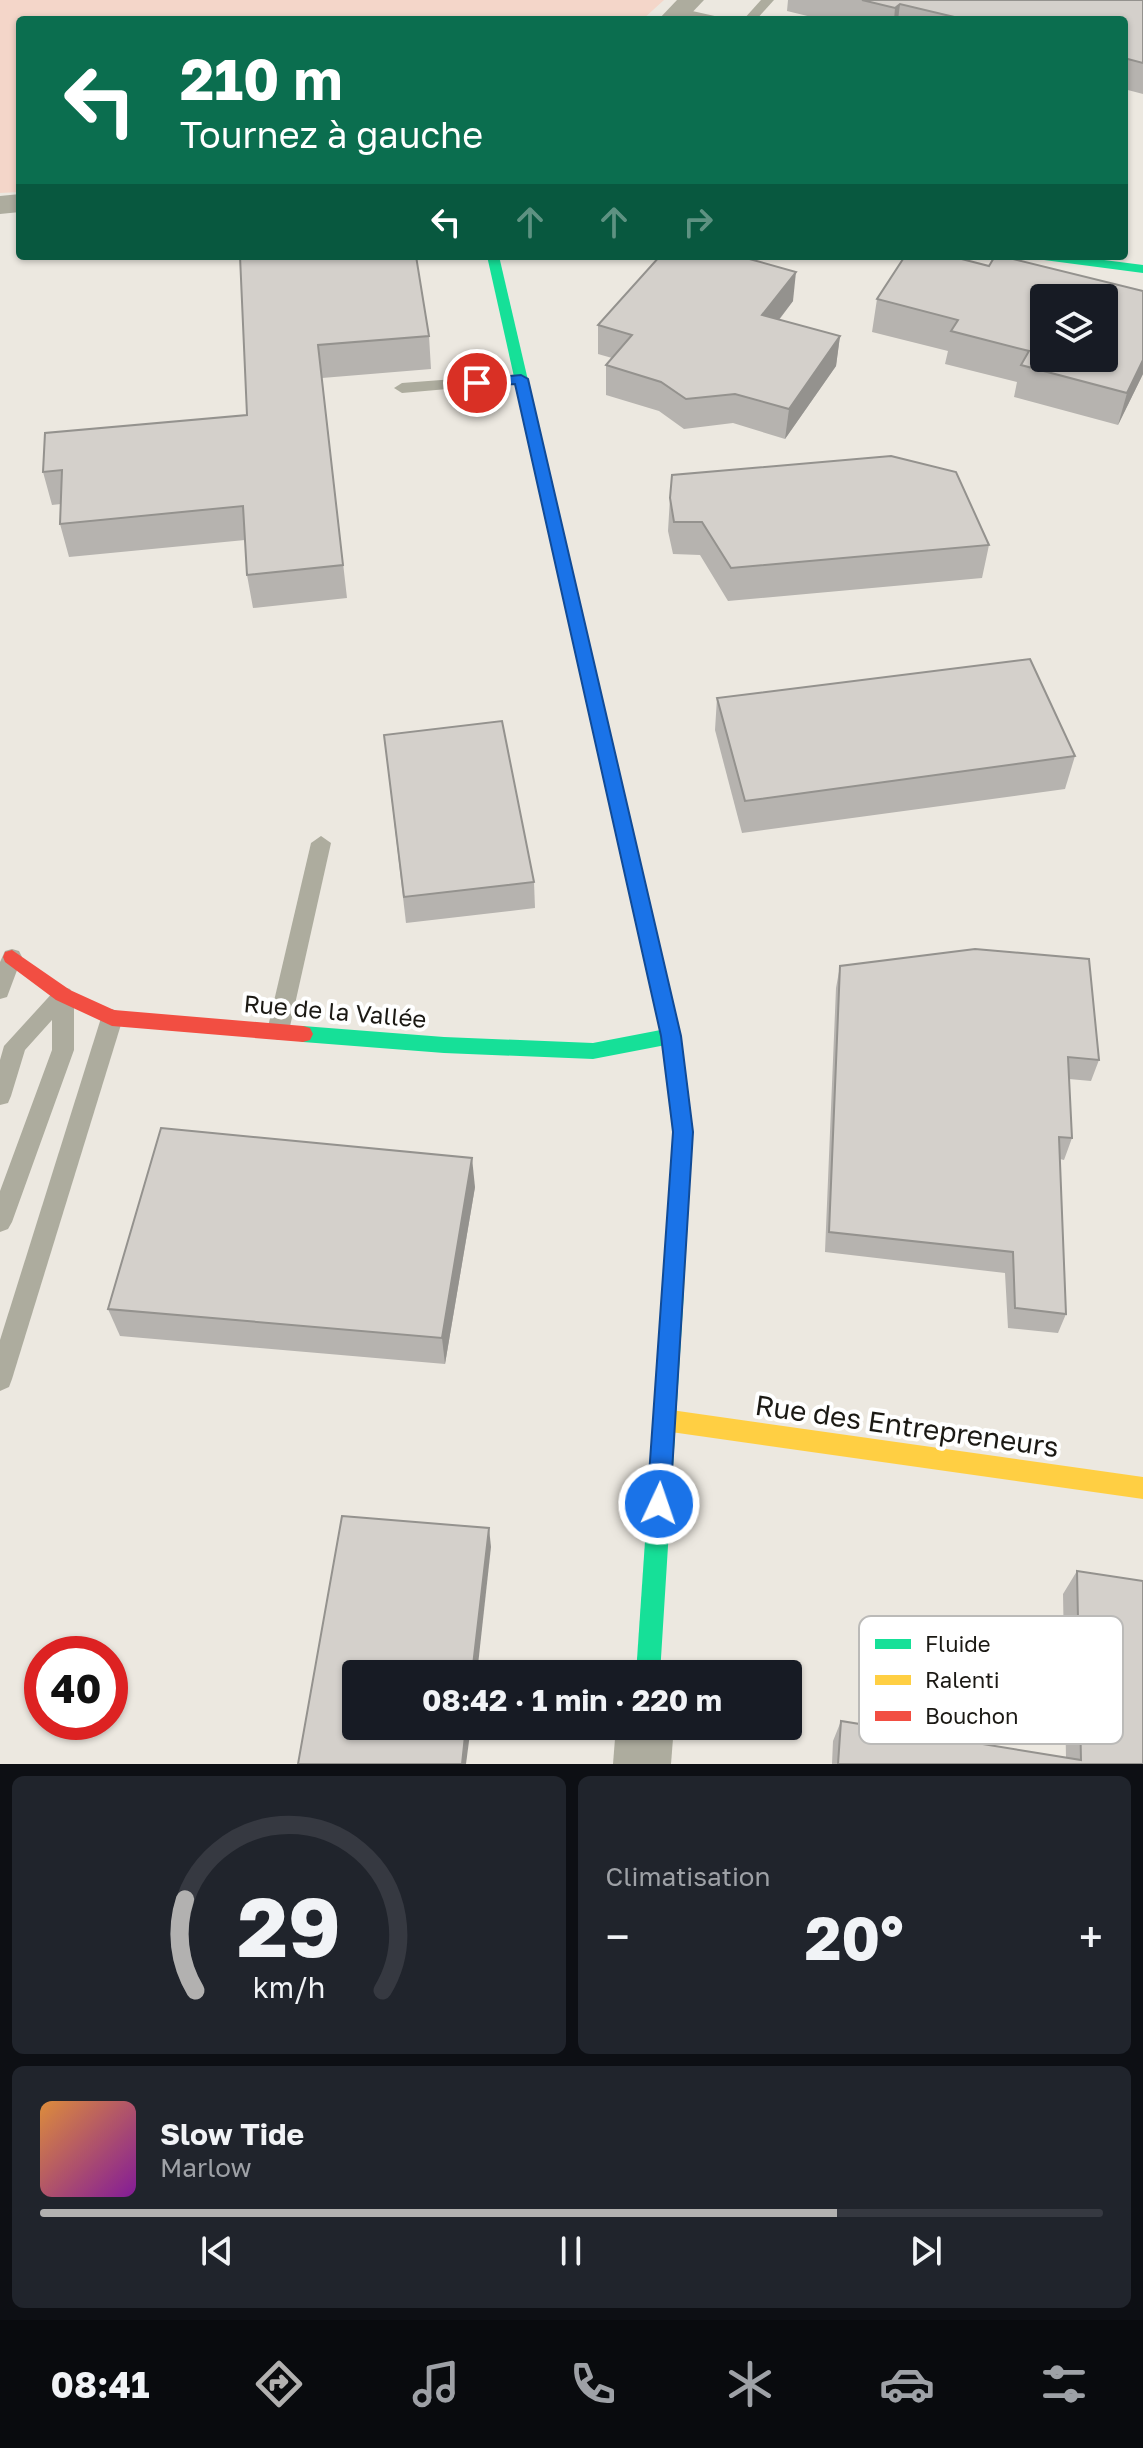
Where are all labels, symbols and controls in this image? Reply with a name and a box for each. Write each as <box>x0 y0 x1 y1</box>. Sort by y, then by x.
text: 210 m <box>180 45 342 112</box>
icon: left <box>48 48 152 152</box>
text: Tournez à gauche <box>180 113 483 156</box>
icon: left <box>424 200 468 244</box>
icon: ahead <box>508 200 552 244</box>
icon: ahead <box>592 200 636 244</box>
icon: right <box>676 200 720 244</box>
map controls <box>1030 284 1118 372</box>
button: layers <box>1030 284 1118 372</box>
pin <box>443 349 511 417</box>
icon: arrive <box>455 361 499 405</box>
street label: Rue de la Vallée <box>243 988 428 1033</box>
street label: Rue des Entrepreneurs <box>753 1388 1061 1463</box>
position arrow <box>617 1462 701 1546</box>
legend <box>859 1616 1123 1744</box>
text: Fluide <box>925 1630 991 1657</box>
speed limit sign: 40 <box>24 1636 128 1740</box>
text: Ralenti <box>925 1666 1000 1693</box>
text: 08:42 · 1 min · 220 m <box>422 1682 722 1718</box>
text: Bouchon <box>925 1702 1019 1729</box>
text: Climatisation <box>606 1861 770 1892</box>
text: 29 <box>237 1875 341 1975</box>
text: 20° <box>805 1901 904 1973</box>
text: − <box>606 1910 630 1963</box>
text: + <box>1079 1910 1103 1963</box>
text: km/h <box>252 1970 325 2004</box>
text: Slow Tide <box>160 2116 304 2152</box>
text: Marlow <box>160 2152 252 2183</box>
icon: previous <box>195 2229 239 2273</box>
icon: pause <box>549 2229 593 2273</box>
icon: next <box>904 2229 948 2273</box>
icon: directions <box>251 2356 307 2412</box>
icon: music <box>408 2356 464 2412</box>
icon: phone <box>565 2356 621 2412</box>
icon: climate <box>722 2356 778 2412</box>
icon: car <box>879 2356 935 2412</box>
icon: filters <box>1036 2356 1092 2412</box>
text: 08:41 <box>51 2363 150 2406</box>

